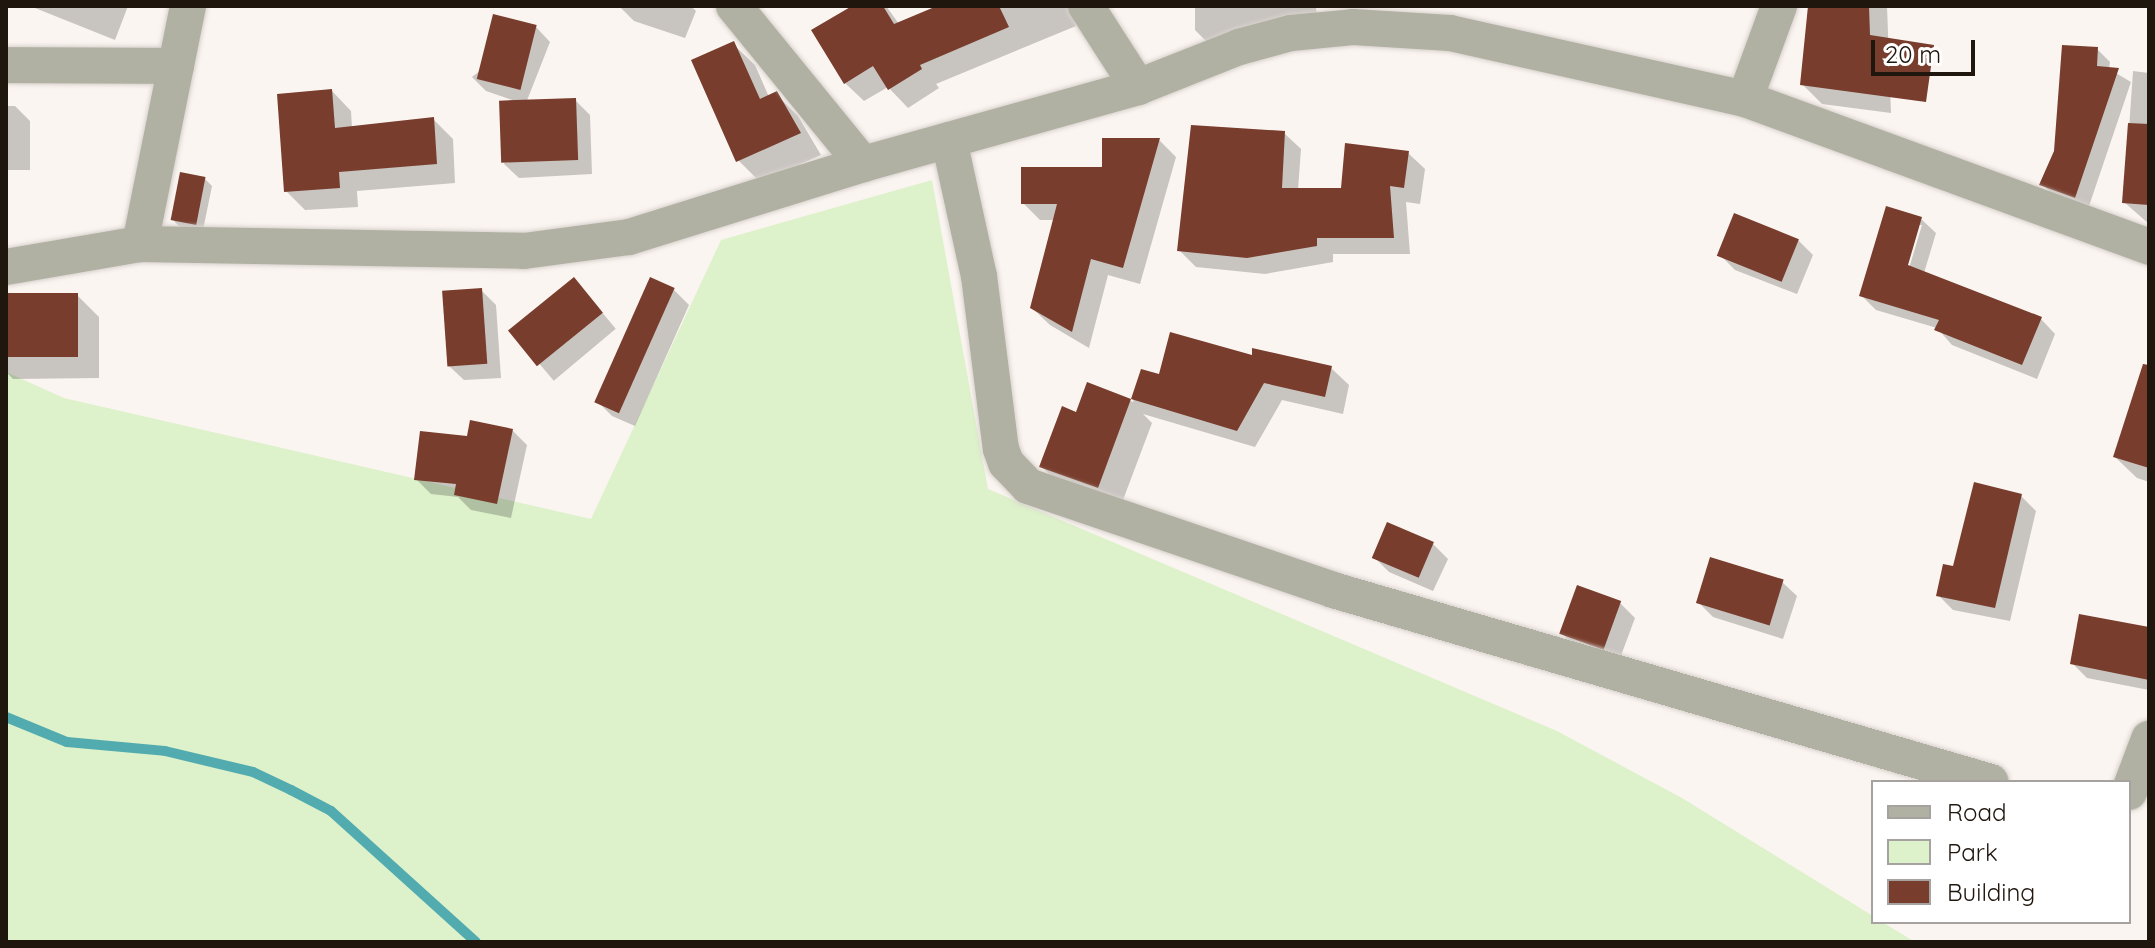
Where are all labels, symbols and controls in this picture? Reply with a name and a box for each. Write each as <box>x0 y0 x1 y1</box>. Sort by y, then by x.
scale bar <box>1875 24 1979 74</box>
text: 20 m <box>1885 39 1941 69</box>
legend <box>1871 780 2131 924</box>
text: Road <box>1947 797 2007 827</box>
text: Park <box>1947 837 1998 867</box>
text: Building <box>1947 877 2035 907</box>

